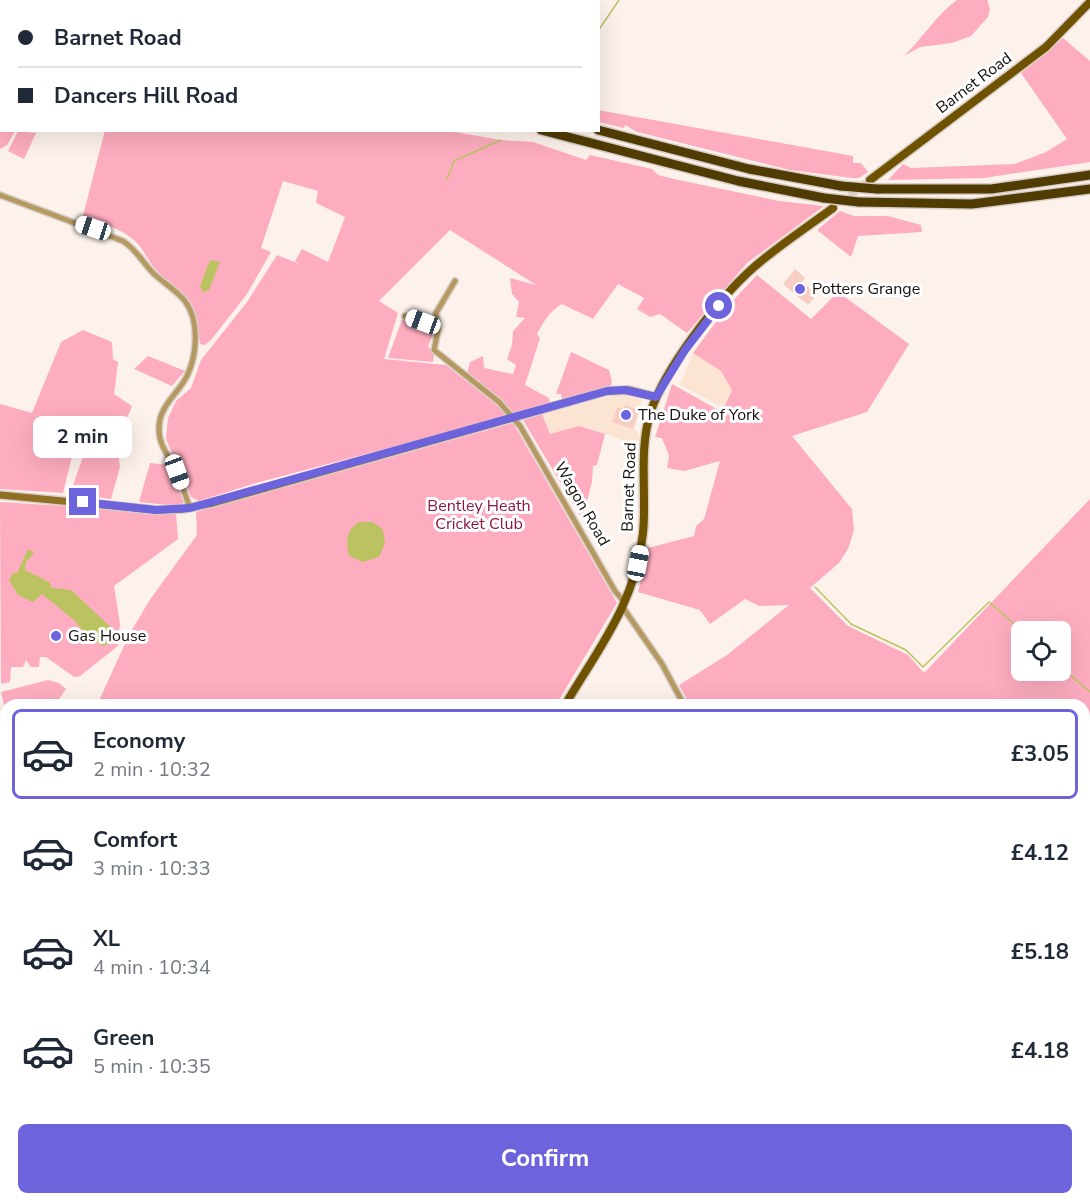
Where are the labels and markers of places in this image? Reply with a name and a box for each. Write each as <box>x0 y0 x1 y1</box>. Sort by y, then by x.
place label: Potters Grange <box>812 278 920 300</box>
marker: Potters Grange <box>793 282 807 296</box>
place label: The Duke of York <box>638 404 761 426</box>
marker: The Duke of York <box>619 408 633 422</box>
place label: Gas House <box>68 625 146 647</box>
marker: Gas House <box>49 629 63 643</box>

